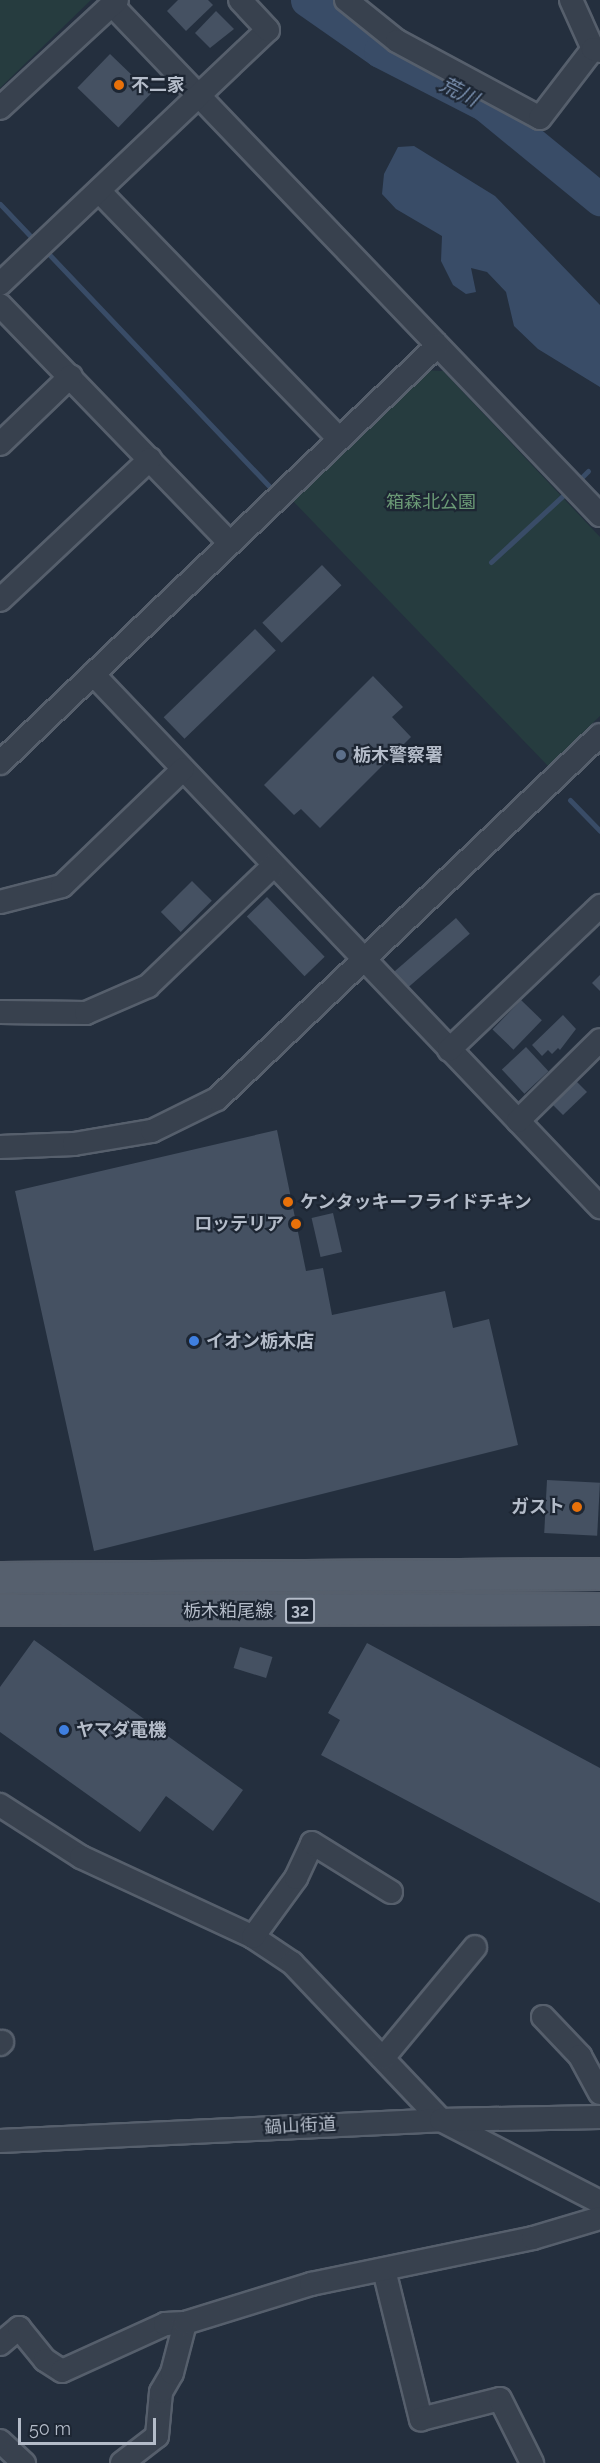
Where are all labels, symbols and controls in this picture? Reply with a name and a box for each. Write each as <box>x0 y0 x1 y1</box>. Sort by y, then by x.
water label: 荒川 <box>436 72 482 112</box>
place label: 不二家 <box>131 74 185 96</box>
marker: 不二家 <box>112 78 126 92</box>
park label: 箱森北公園 <box>386 491 476 513</box>
place label: 栃木警察署 <box>353 744 443 766</box>
marker: 栃木警察署 <box>334 748 348 762</box>
place label: ケンタッキーフライドチキン <box>300 1191 534 1213</box>
marker: ケンタッキーフライドチキン <box>281 1195 295 1209</box>
place label: ロッテリア <box>194 1213 284 1235</box>
marker: ロッテリア <box>289 1217 303 1231</box>
place label: イオン栃木店 <box>206 1330 314 1352</box>
marker: イオン栃木店 <box>187 1334 201 1348</box>
place label: ガスト <box>511 1496 565 1518</box>
marker: ガスト <box>570 1500 584 1514</box>
road number: 32 <box>285 1598 315 1624</box>
street label: 栃木粕尾線 <box>183 1600 273 1622</box>
place label: ヤマダ電機 <box>76 1719 166 1741</box>
marker: ヤマダ電機 <box>57 1723 71 1737</box>
street label: 鍋山街道 <box>263 2113 337 2139</box>
scale bar <box>21 2406 159 2444</box>
text: 50 m <box>29 2418 71 2439</box>

